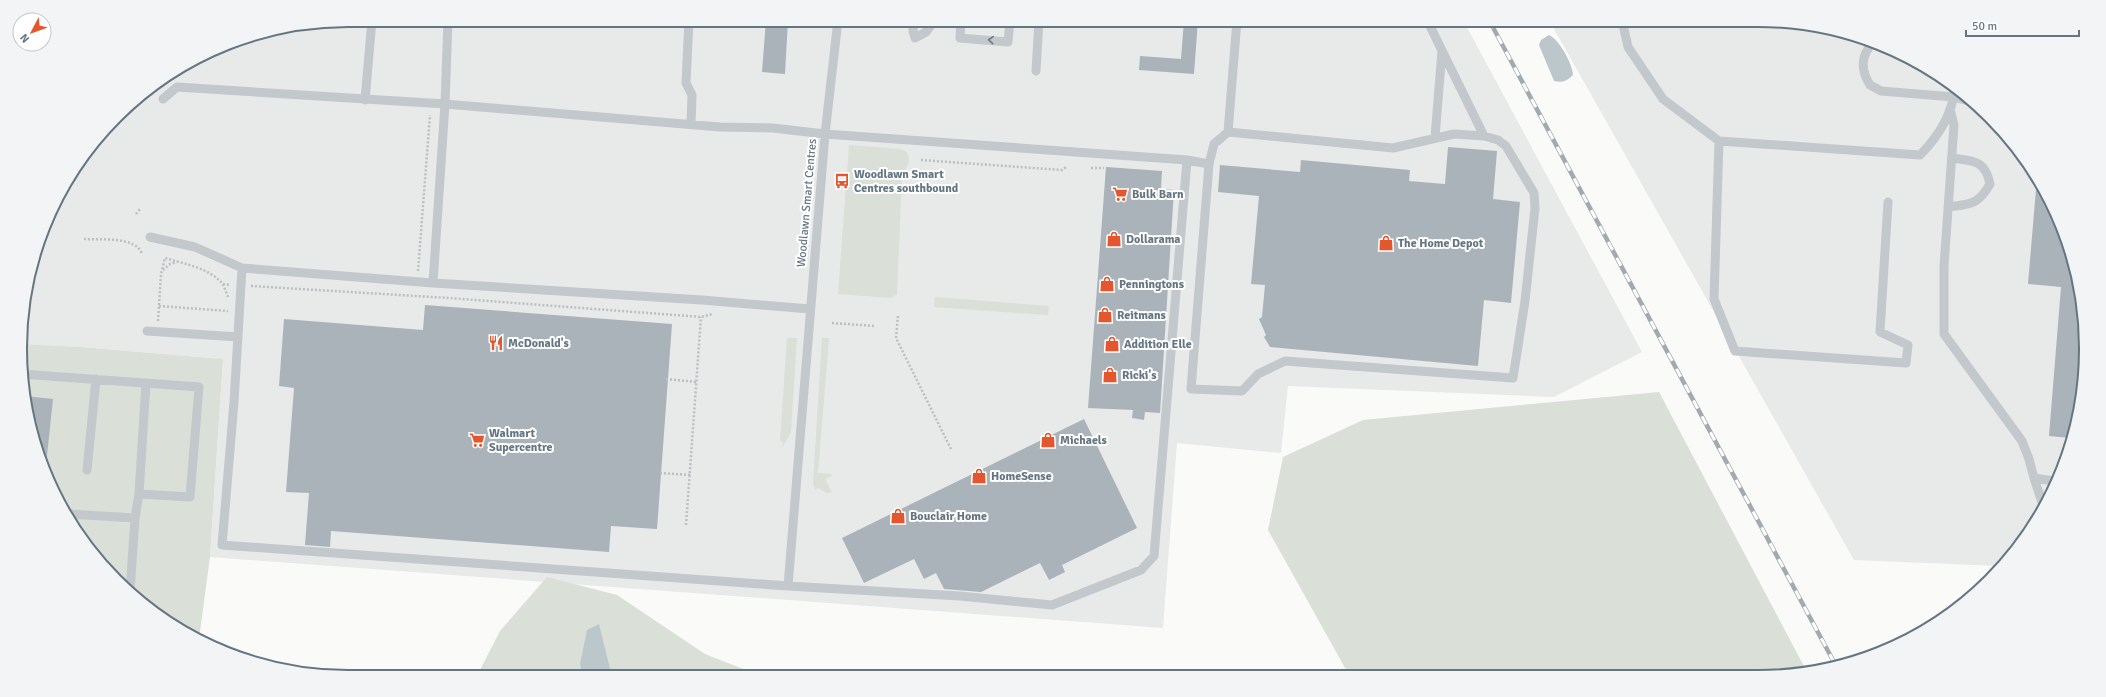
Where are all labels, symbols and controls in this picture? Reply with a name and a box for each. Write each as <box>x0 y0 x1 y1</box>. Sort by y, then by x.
north arrow <box>12 12 52 52</box>
scale bar <box>1966 12 2079 38</box>
text: 50 m <box>1972 19 1997 34</box>
text: N <box>17 31 32 45</box>
one-way arrow <box>988 36 994 45</box>
street label: Woodlawn Smart Centres <box>794 138 820 268</box>
place label: Woodlawn Smart Centres southbound <box>854 167 959 196</box>
bus stop icon: Woodlawn Smart Centres southbound <box>833 172 851 190</box>
supermarket icon: Bulk Barn <box>1111 185 1129 203</box>
place label: Bulk Barn <box>1132 187 1184 202</box>
shop icon: Dollarama <box>1105 230 1123 248</box>
place label: Dollarama <box>1126 232 1181 247</box>
shop icon: The Home Depot <box>1377 234 1395 252</box>
place label: The Home Depot <box>1398 236 1484 251</box>
shop icon: Penningtons <box>1098 275 1116 293</box>
place label: Penningtons <box>1119 277 1185 292</box>
shop icon: Reitmans <box>1096 306 1114 324</box>
place label: Reitmans <box>1117 308 1167 323</box>
restaurant icon: McDonald's <box>487 334 505 352</box>
shop icon: Addition Elle <box>1103 335 1121 353</box>
place label: McDonald's <box>508 336 570 351</box>
place label: Addition Elle <box>1124 337 1192 352</box>
shop icon: Ricki's <box>1101 366 1119 384</box>
place label: Ricki's <box>1122 368 1157 383</box>
place label: Walmart Supercentre <box>489 426 552 455</box>
supermarket icon: Walmart Supercentre <box>468 431 486 449</box>
shop icon: Michaels <box>1039 431 1057 449</box>
place label: Michaels <box>1060 433 1108 448</box>
shop icon: HomeSense <box>970 467 988 485</box>
place label: HomeSense <box>991 469 1052 484</box>
shop icon: Bouclair Home <box>889 507 907 525</box>
place label: Bouclair Home <box>910 509 987 524</box>

